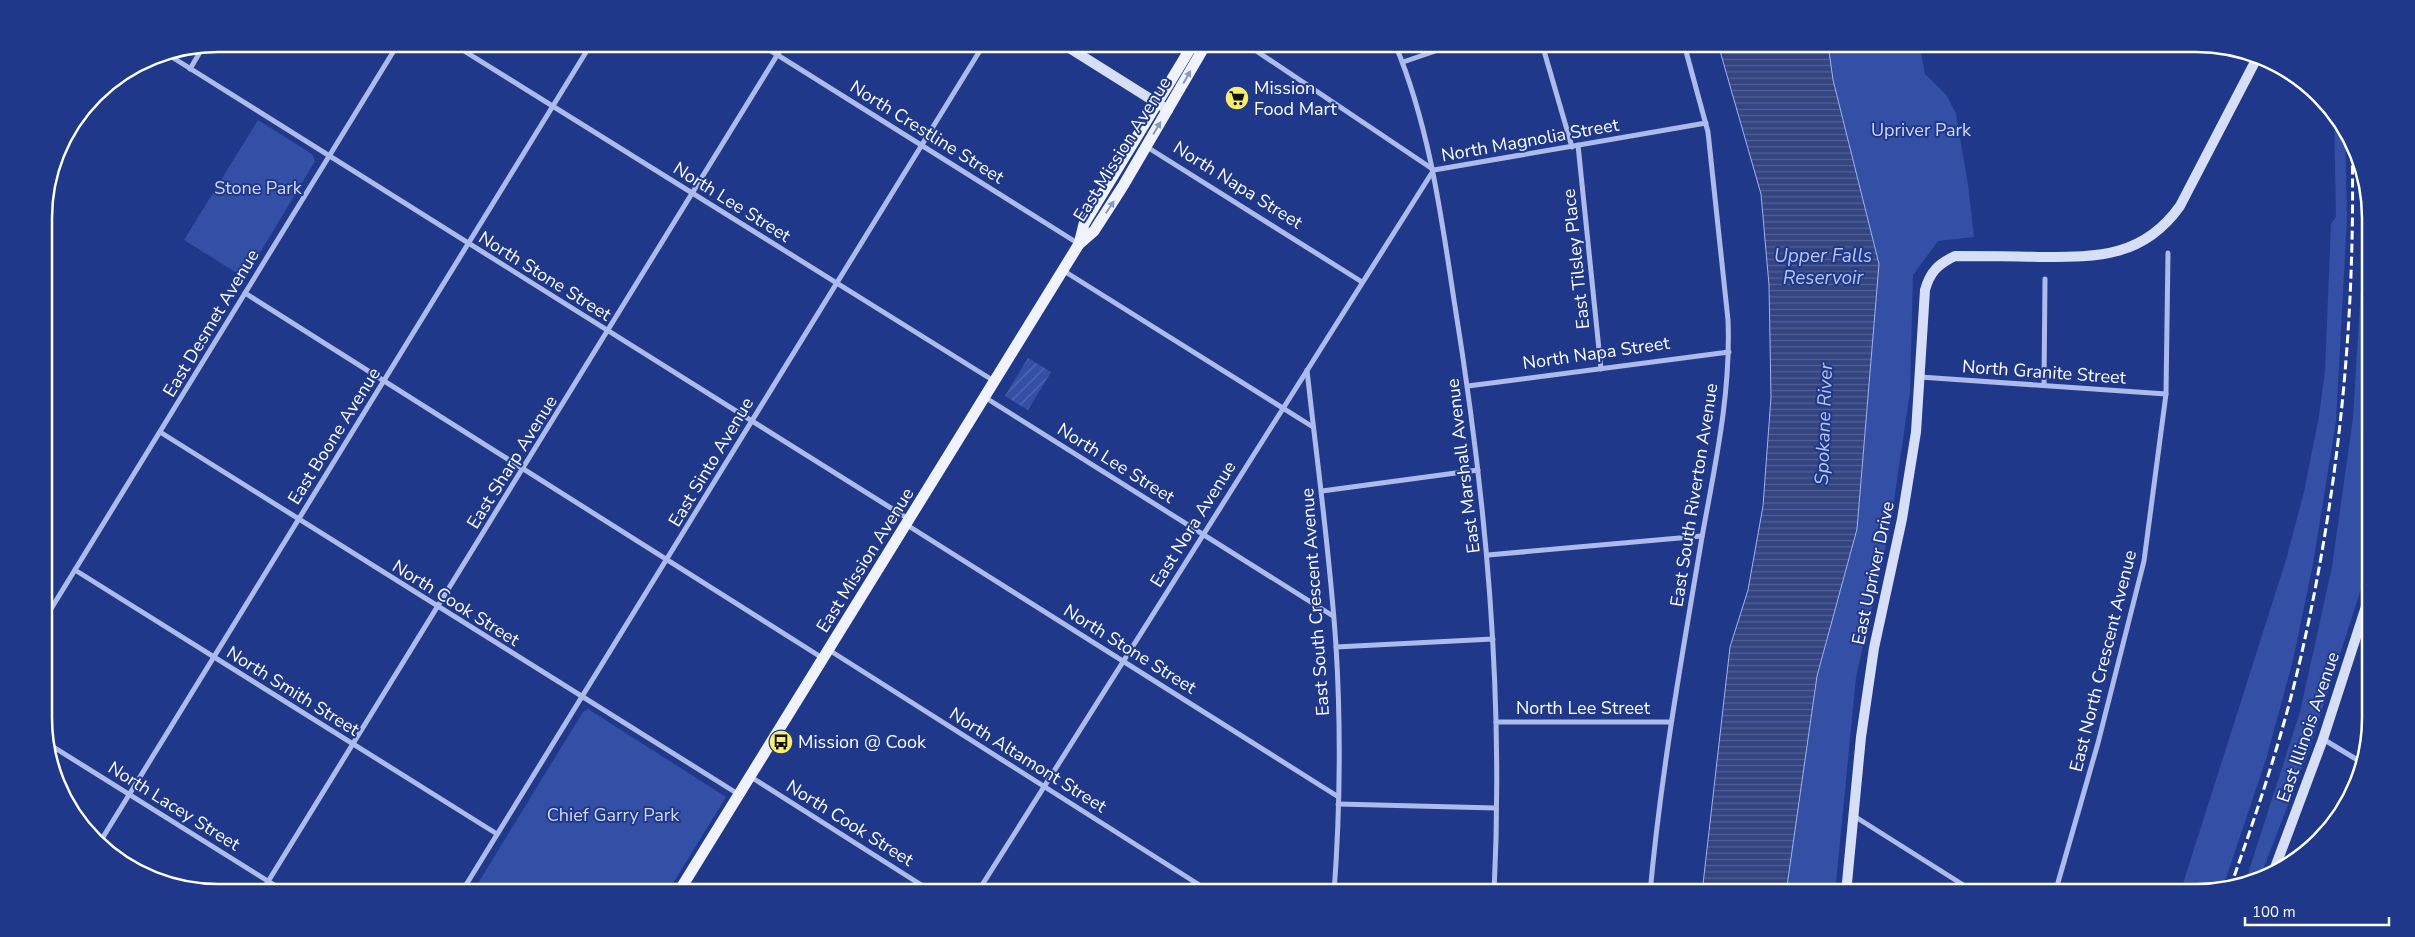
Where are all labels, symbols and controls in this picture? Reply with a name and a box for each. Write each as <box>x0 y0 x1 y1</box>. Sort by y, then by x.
one-way arrow <box>1183 70 1191 84</box>
street label: East Mission Avenue <box>1068 72 1176 226</box>
street label: North Crestline Street <box>845 75 1009 190</box>
place label: Mission Food Mart <box>1254 76 1338 121</box>
supermarket icon: Mission Food Mart <box>1224 85 1250 111</box>
street label: North Magnolia Street <box>1439 112 1621 167</box>
park label: Upriver Park <box>1871 118 1972 142</box>
one-way arrow <box>1153 122 1162 135</box>
street label: North Napa Street <box>1169 136 1308 235</box>
street label: North Lee Street <box>669 156 796 248</box>
park label: Stone Park <box>214 176 303 200</box>
street label: East Tilsley Place <box>1557 188 1595 330</box>
one-way arrow <box>1105 200 1114 213</box>
street label: North Stone Street <box>474 225 616 327</box>
water label: Upper Falls Reservoir <box>1774 243 1872 291</box>
street label: East Desmet Avenue <box>157 245 265 401</box>
street label: North Napa Street <box>1521 331 1672 375</box>
street label: North Granite Street <box>1961 354 2127 390</box>
water label: Spokane River <box>1809 361 1839 486</box>
street label: East Boone Avenue <box>282 363 386 509</box>
street label: East Marshall Avenue <box>1440 377 1486 555</box>
street label: East South Riverton Avenue <box>1664 382 1724 608</box>
street label: East Sharp Avenue <box>461 391 563 533</box>
street label: East Sinto Avenue <box>663 393 759 531</box>
street label: North Lee Street <box>1053 417 1180 509</box>
street label: East Nora Avenue <box>1145 456 1241 592</box>
street label: East Mission Avenue <box>811 483 919 637</box>
street label: East South Crescent Avenue <box>1295 487 1335 717</box>
street label: East Upriver Drive <box>1846 499 1900 647</box>
street label: East North Crescent Avenue <box>2064 548 2142 774</box>
street label: North Cook Street <box>388 554 525 652</box>
street label: North Stone Street <box>1059 598 1201 700</box>
street label: North Smith Street <box>222 640 365 742</box>
street label: East Illinois Avenue <box>2271 649 2345 805</box>
street label: North Lee Street <box>1516 696 1651 720</box>
street label: North Altamont Street <box>945 702 1112 819</box>
bus stop icon: Mission @ Cook <box>768 729 794 755</box>
place label: Mission @ Cook <box>798 730 927 754</box>
street label: North Lacey Street <box>103 756 245 857</box>
street label: North Cook Street <box>782 774 919 872</box>
park label: Chief Garry Park <box>547 803 680 827</box>
scale bar <box>2245 894 2389 926</box>
text: 100 m <box>2252 902 2296 922</box>

